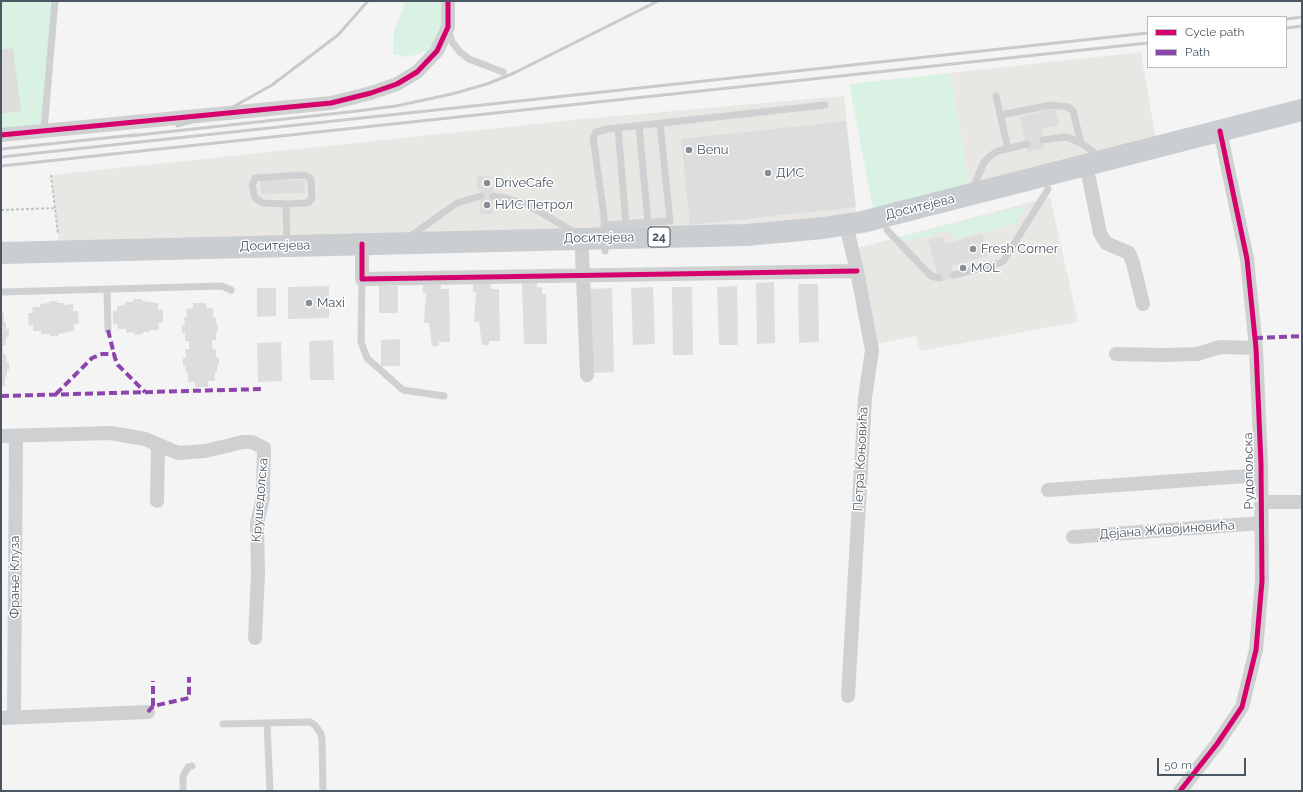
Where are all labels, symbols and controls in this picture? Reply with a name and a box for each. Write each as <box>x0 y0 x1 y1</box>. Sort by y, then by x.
legend <box>1147 16 1287 68</box>
text: Cycle path <box>1185 25 1244 39</box>
text: Path <box>1185 45 1210 59</box>
place label: Benu <box>697 142 729 158</box>
marker: Benu <box>684 145 694 155</box>
place label: ДИС <box>776 165 805 181</box>
marker: ДИС <box>763 168 773 178</box>
place label: DriveCafe <box>495 175 554 191</box>
marker: DriveCafe <box>482 178 492 188</box>
street label: Доситејева <box>884 191 956 223</box>
place label: НИС Петрол <box>495 197 573 213</box>
marker: НИС Петрол <box>482 200 492 210</box>
road number: 24 <box>648 227 670 247</box>
street label: Доситејева <box>563 230 635 246</box>
street label: Доситејева <box>239 238 311 254</box>
place label: Fresh Corner <box>981 241 1058 257</box>
marker: Fresh Corner <box>968 244 978 254</box>
place label: MOL <box>971 260 1000 276</box>
marker: MOL <box>958 263 968 273</box>
place label: Maxi <box>317 295 345 311</box>
marker: Maxi <box>304 298 314 308</box>
street label: Петра Коњовића <box>850 406 872 512</box>
street label: Рудопољска <box>1241 432 1257 510</box>
street label: Крушедолска <box>249 457 271 543</box>
street label: Дејана Живојиновића <box>1099 517 1235 543</box>
street label: Фрање Клуза <box>7 536 23 618</box>
scale bar <box>1159 750 1248 776</box>
text: 50 m <box>1164 758 1192 772</box>

